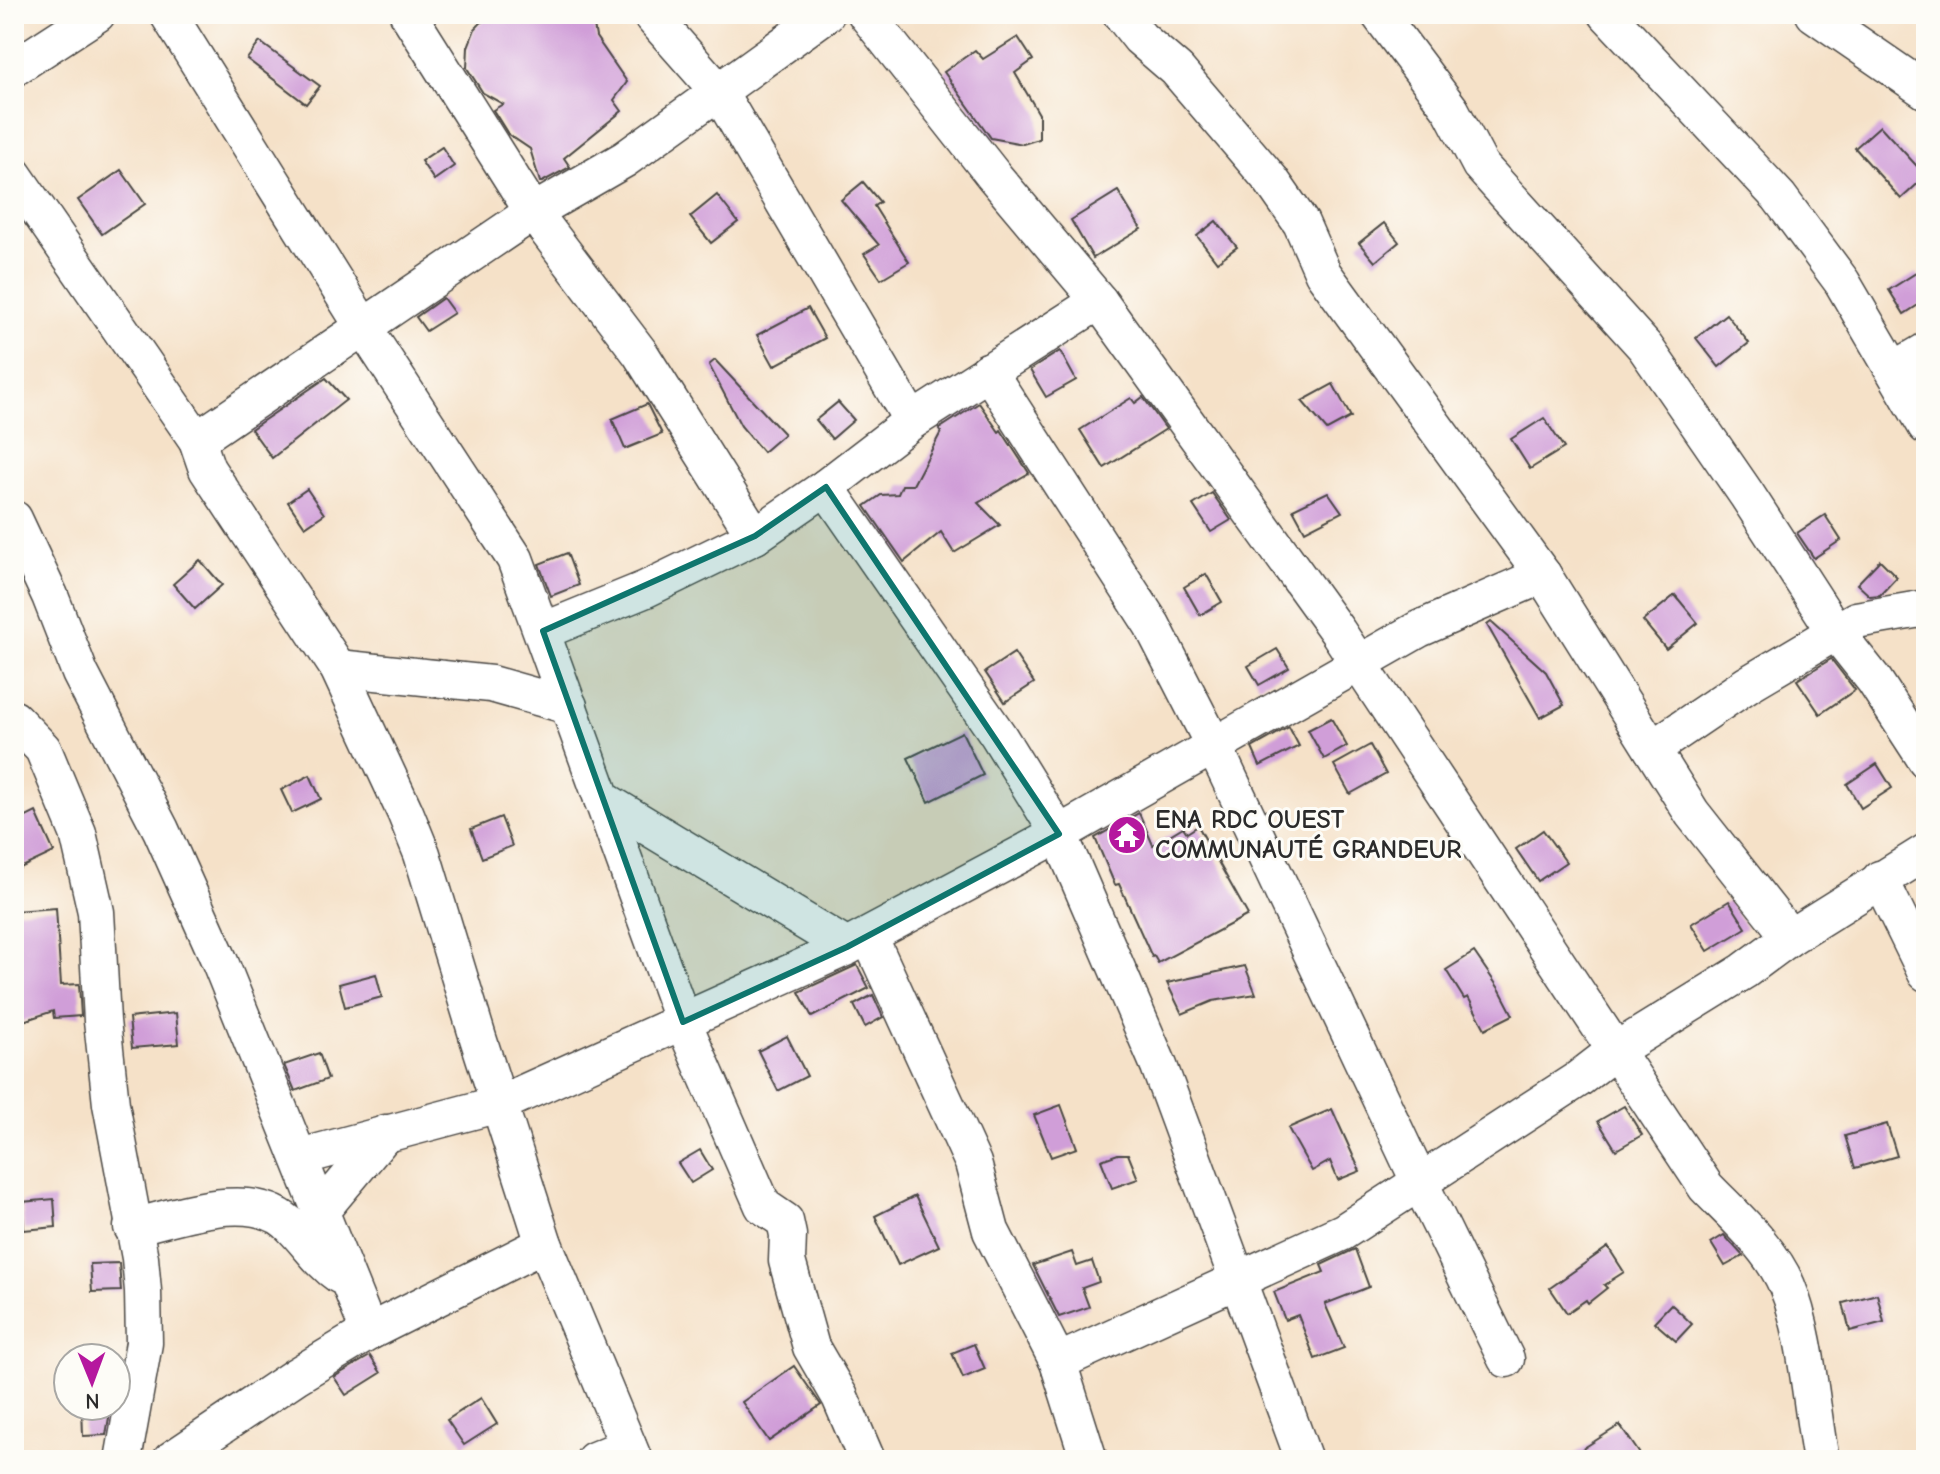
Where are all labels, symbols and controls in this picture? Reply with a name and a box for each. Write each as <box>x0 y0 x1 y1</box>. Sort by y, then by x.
place label: ENA RDC OUEST COMMUNAUTÉ GRANDEUR <box>1155 805 1461 865</box>
temple icon: ENA RDC OUEST COMMUNAUTÉ GRANDEUR <box>1106 814 1148 856</box>
north arrow <box>52 1342 132 1422</box>
text: N <box>85 1388 100 1414</box>

